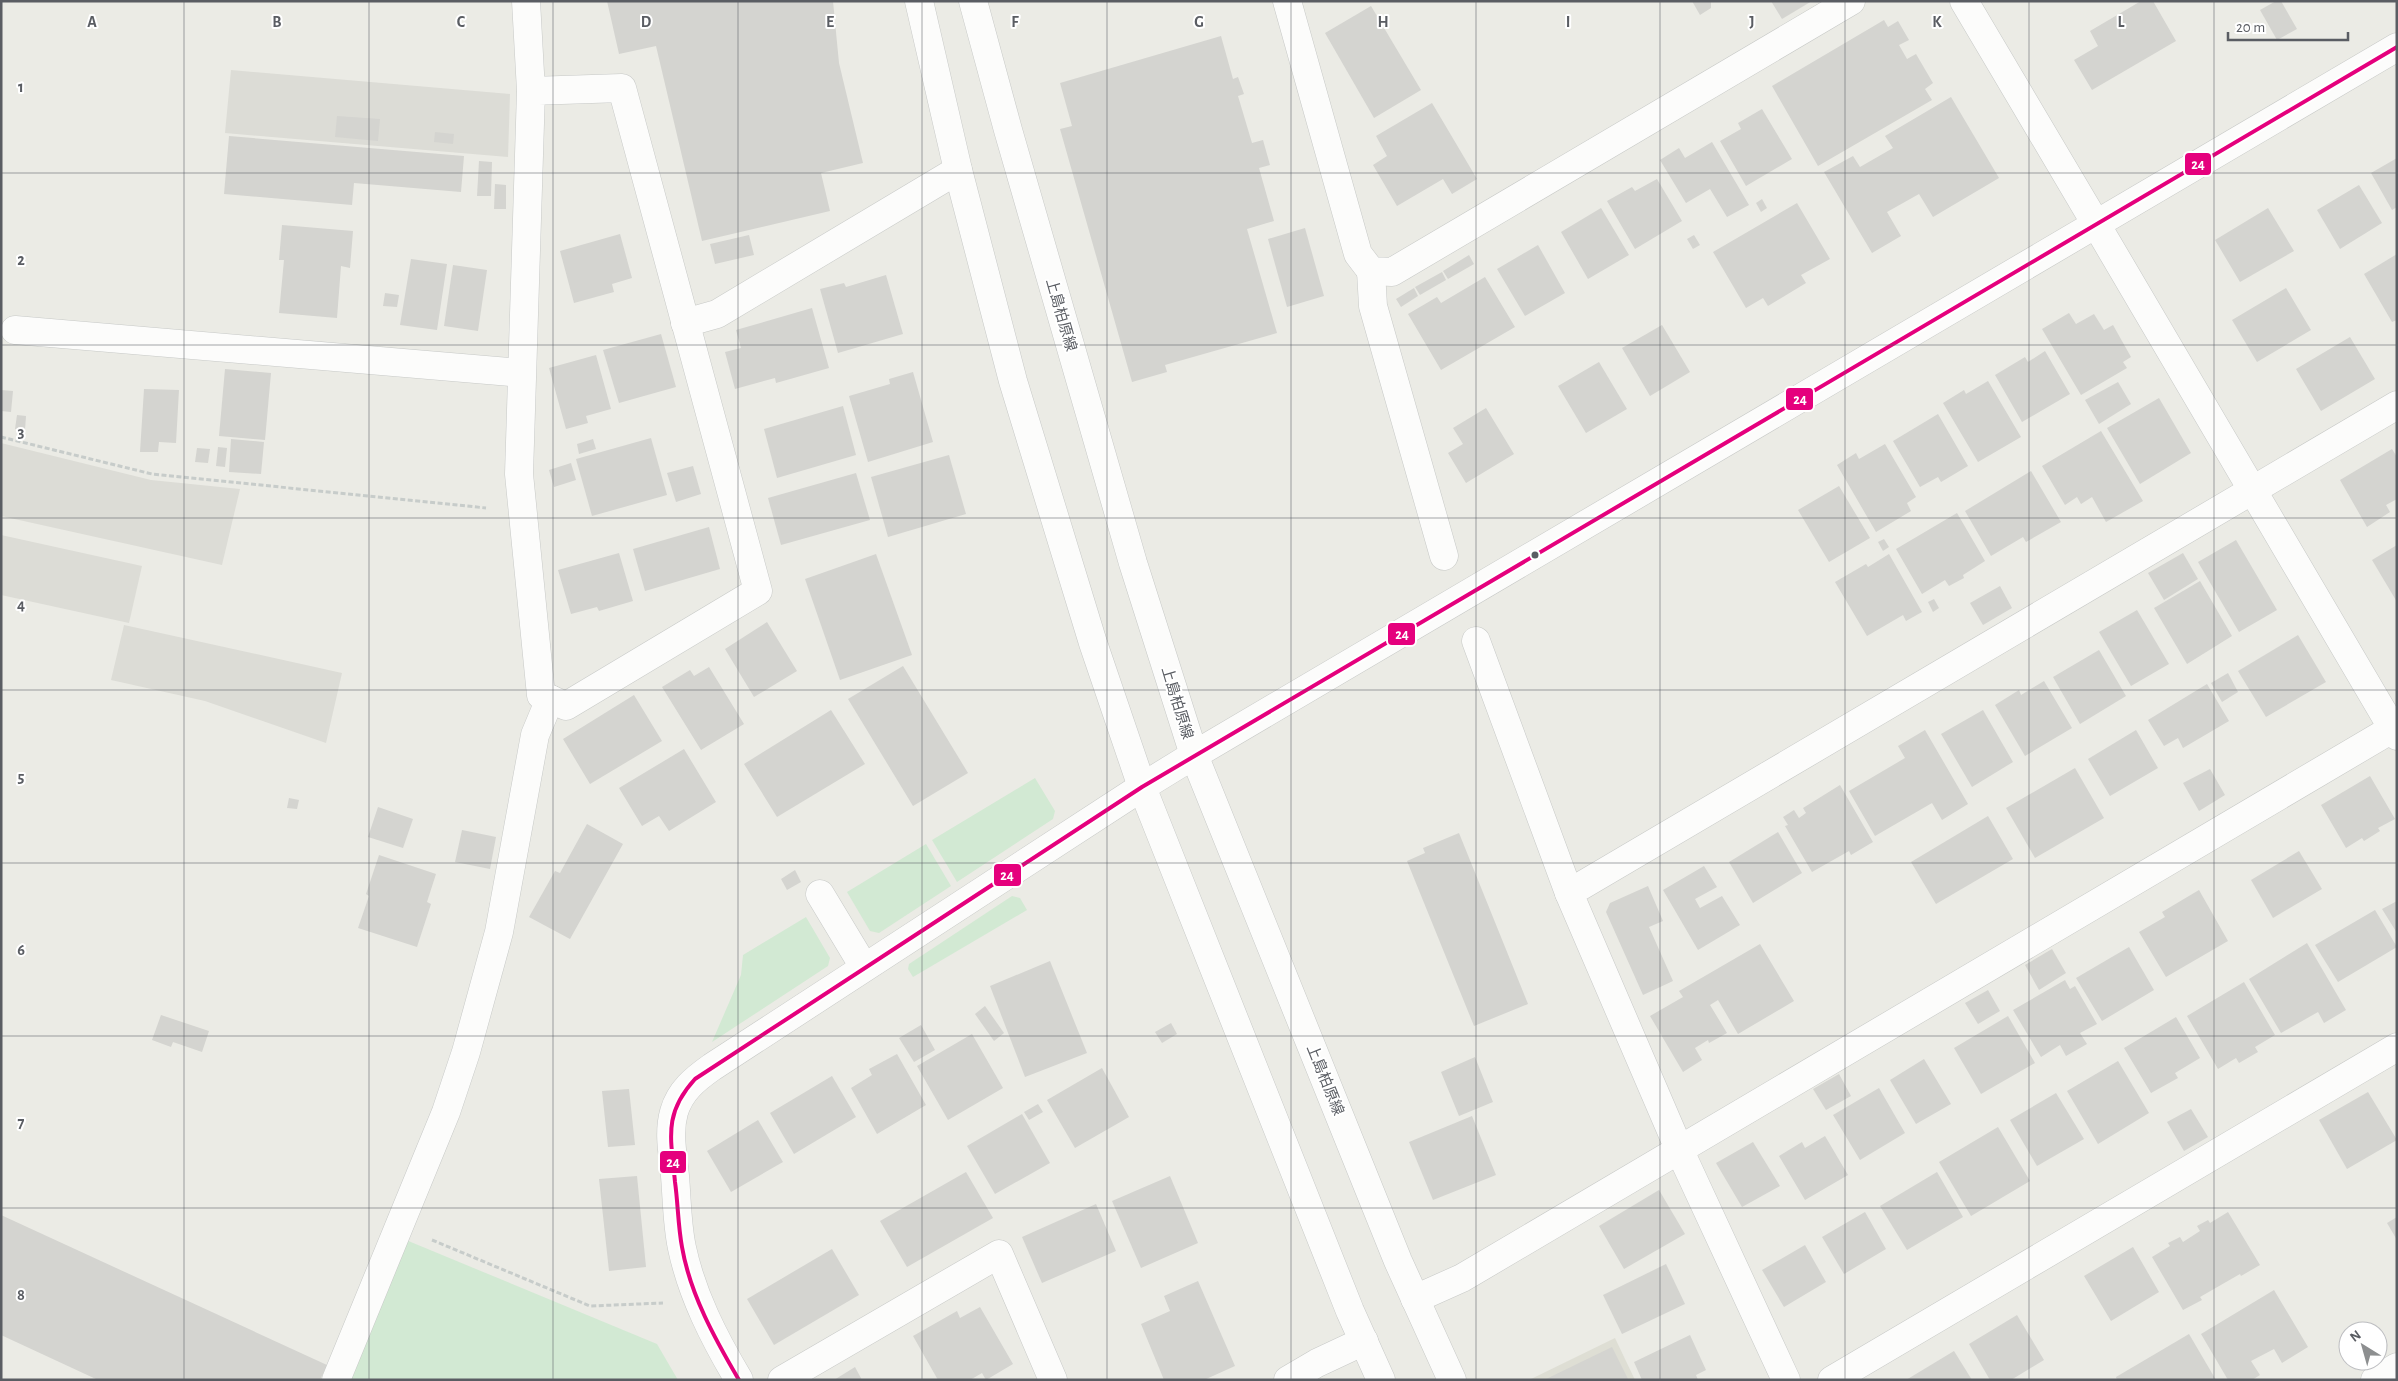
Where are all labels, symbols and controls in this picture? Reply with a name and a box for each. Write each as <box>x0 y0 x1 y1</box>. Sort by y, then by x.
scale bar <box>2228 10 2348 42</box>
text: A <box>87 14 97 30</box>
text: B <box>272 14 282 30</box>
text: C <box>457 14 466 30</box>
text: D <box>641 14 652 30</box>
text: E <box>826 14 834 30</box>
text: F <box>1011 14 1019 30</box>
text: G <box>1194 14 1204 30</box>
text: H <box>1377 14 1389 30</box>
text: I <box>1566 14 1570 30</box>
text: J <box>1749 14 1755 30</box>
text: K <box>1932 14 1942 30</box>
text: L <box>2118 14 2125 30</box>
text: 20 m <box>2236 20 2265 35</box>
text: 1 <box>18 79 24 95</box>
line badge: 24 <box>2184 152 2212 176</box>
text: 24 <box>2191 158 2205 172</box>
text: 2 <box>17 252 25 268</box>
street label: 上島柏原線 <box>1043 277 1080 353</box>
line badge: 24 <box>1785 387 1814 411</box>
text: 24 <box>1793 393 1807 407</box>
text: 3 <box>18 424 25 440</box>
unlabelled marker <box>1530 550 1540 560</box>
text: 4 <box>17 597 25 613</box>
line badge: 24 <box>1387 622 1416 646</box>
text: 24 <box>1395 628 1409 642</box>
street label: 上島柏原線 <box>1159 665 1196 741</box>
text: 5 <box>18 769 25 785</box>
line badge: 24 <box>993 863 1022 887</box>
text: 24 <box>1000 869 1014 883</box>
text: 6 <box>17 942 25 958</box>
street label: 上島柏原線 <box>1304 1042 1347 1118</box>
text: 7 <box>18 1115 25 1131</box>
line badge: 24 <box>659 1150 687 1174</box>
text: 24 <box>666 1156 680 1170</box>
text: 8 <box>17 1287 25 1303</box>
north arrow <box>2338 1321 2388 1371</box>
text: N <box>2348 1328 2364 1345</box>

